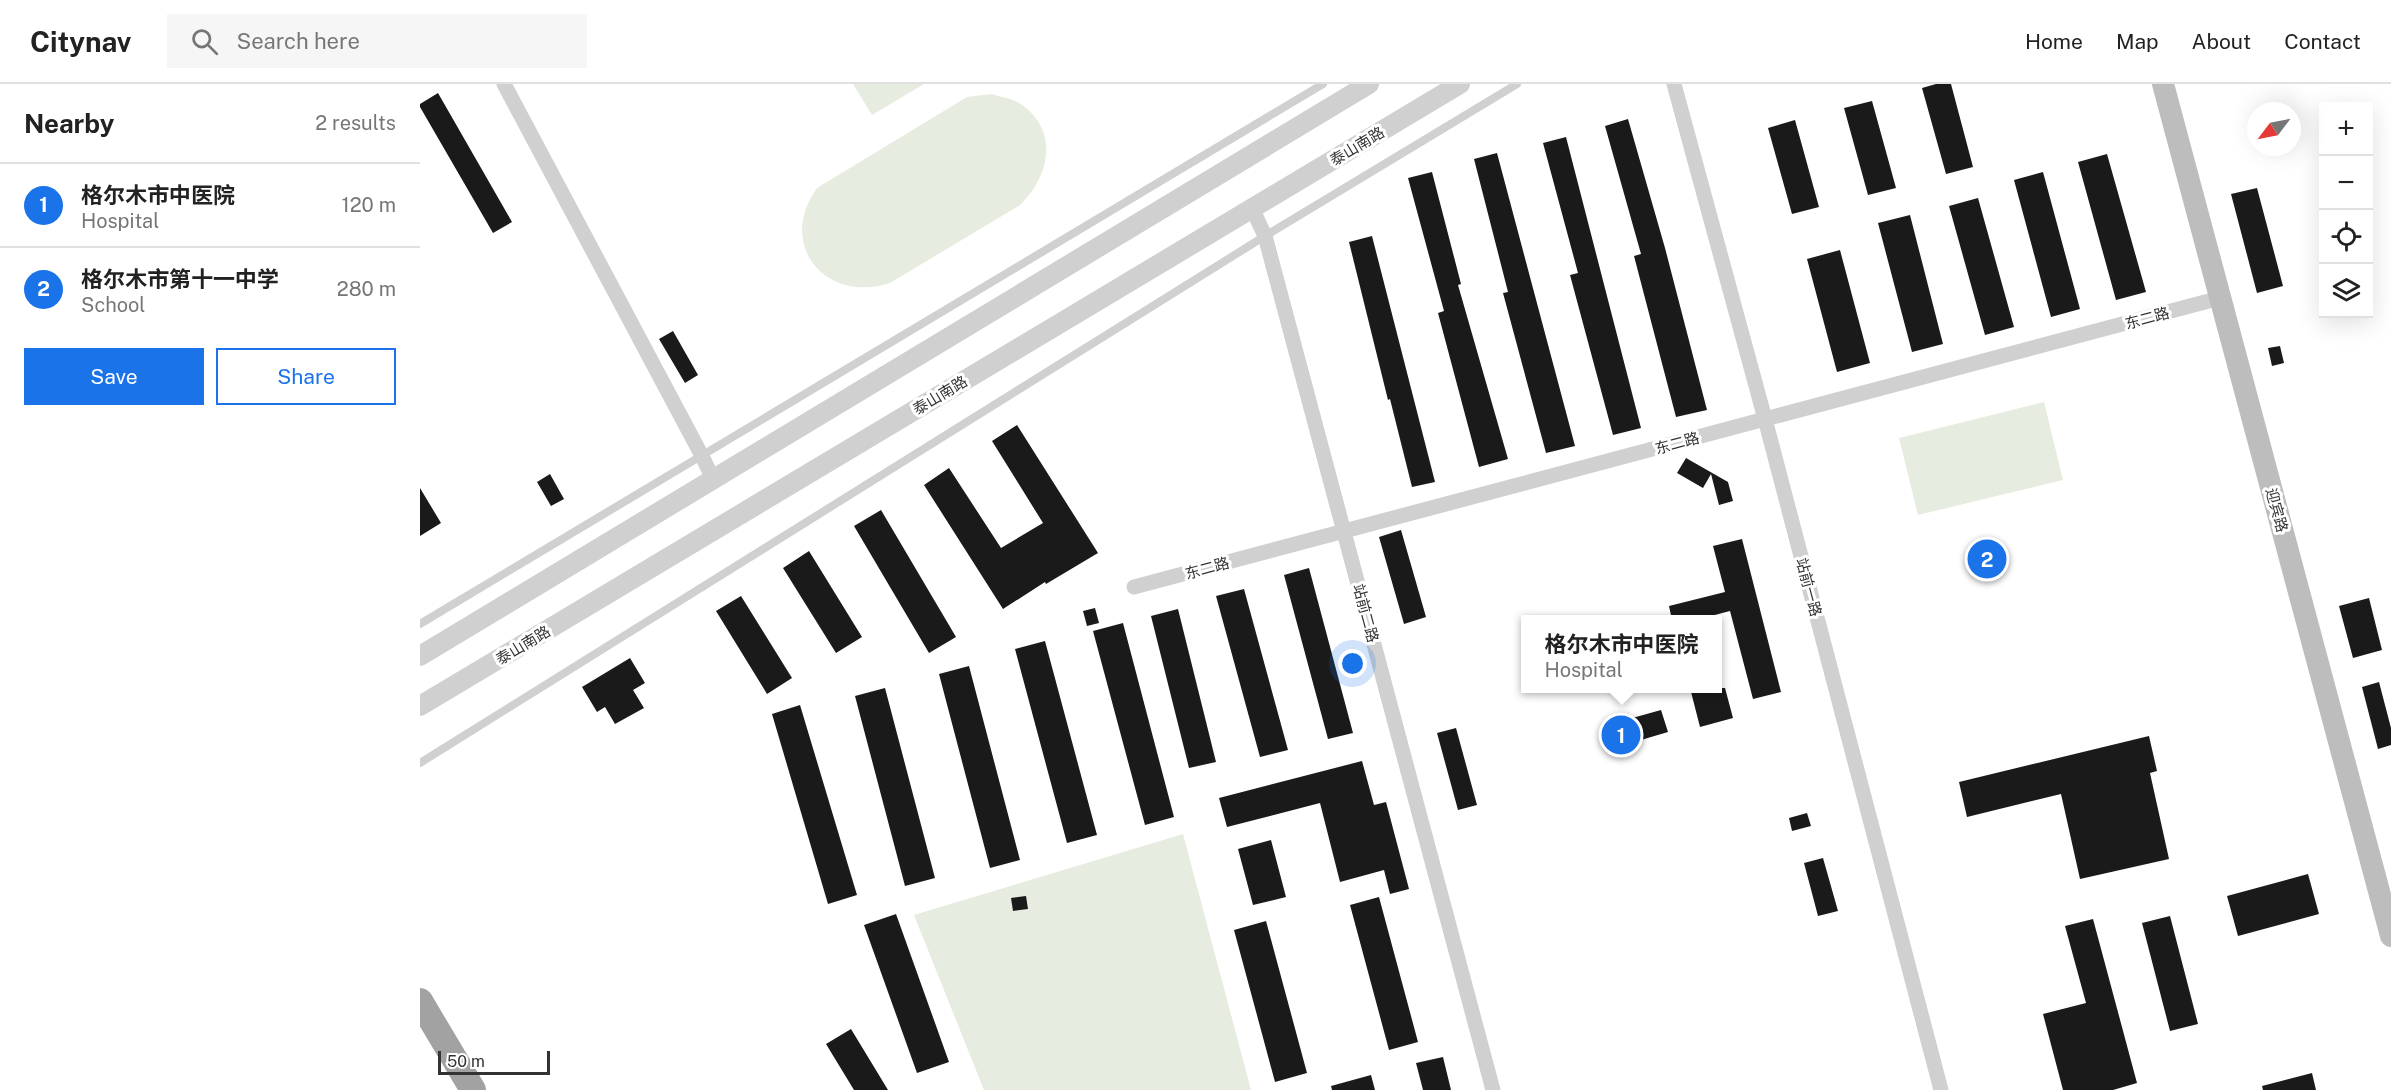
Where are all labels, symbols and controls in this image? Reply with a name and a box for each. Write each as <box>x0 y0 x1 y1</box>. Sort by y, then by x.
search box <box>167 14 587 68</box>
text: Citynav <box>30 25 131 58</box>
icon: search <box>188 25 221 58</box>
text: Search here <box>236 28 360 54</box>
text: Home <box>2025 29 2083 54</box>
text: Map <box>2116 29 2159 54</box>
text: About <box>2192 29 2251 54</box>
text: Contact <box>2284 29 2361 54</box>
north arrow <box>2247 102 2301 156</box>
map controls <box>2319 102 2373 318</box>
button: + <box>2319 102 2373 156</box>
text: Nearby <box>24 108 114 139</box>
text: 2 results <box>315 111 396 135</box>
street label: 泰山南路 <box>1327 123 1387 169</box>
button: − <box>2319 156 2373 210</box>
text: 格尔木市中医院 <box>81 182 235 208</box>
text: 1 <box>39 193 48 217</box>
text: 120 m <box>342 193 396 217</box>
text: Hospital <box>81 209 159 233</box>
button: locate <box>2319 210 2373 264</box>
button: layers <box>2319 264 2373 318</box>
text: 格尔木市第十一中学 <box>81 266 279 292</box>
text: 2 <box>37 277 50 301</box>
text: 280 m <box>337 277 396 301</box>
text: School <box>81 293 145 317</box>
street label: 东二路 <box>2123 304 2171 332</box>
button: Save <box>24 348 204 405</box>
button: Share <box>216 348 396 405</box>
street label: 泰山南路 <box>910 372 970 418</box>
street label: 东二路 <box>1653 429 1701 457</box>
street label: 迎宾路 <box>2263 486 2291 534</box>
pin: 2 <box>1968 536 2006 582</box>
street label: 东二路 <box>1183 554 1231 582</box>
street label: 站前一路 <box>1793 556 1825 618</box>
street label: 站前二路 <box>1350 582 1382 644</box>
popup <box>1521 615 1722 693</box>
street label: 泰山南路 <box>493 622 553 668</box>
text: 格尔木市中医院 <box>1544 631 1699 657</box>
your location <box>1338 649 1367 678</box>
text: Hospital <box>1544 658 1623 682</box>
pin: 1 <box>1602 712 1640 758</box>
scale bar <box>438 1048 550 1076</box>
text: 50 m <box>447 1052 485 1071</box>

